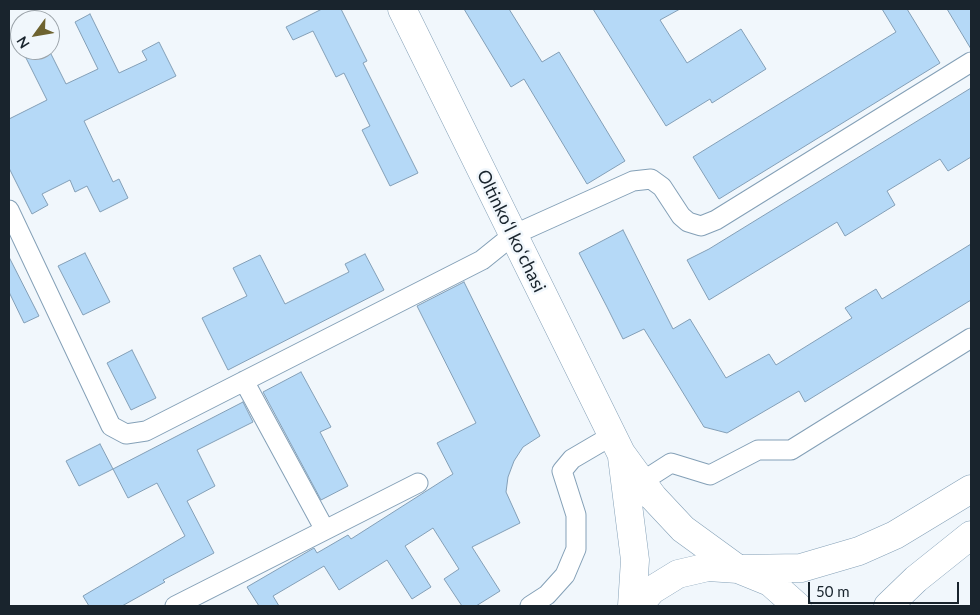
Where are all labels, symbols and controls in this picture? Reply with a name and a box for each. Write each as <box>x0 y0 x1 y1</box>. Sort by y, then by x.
north arrow <box>10 10 60 60</box>
text: N <box>13 34 33 52</box>
street label: Oltinkoʻl koʻchasi <box>472 166 550 296</box>
scale bar <box>810 572 961 604</box>
text: 50 m <box>816 582 850 600</box>

